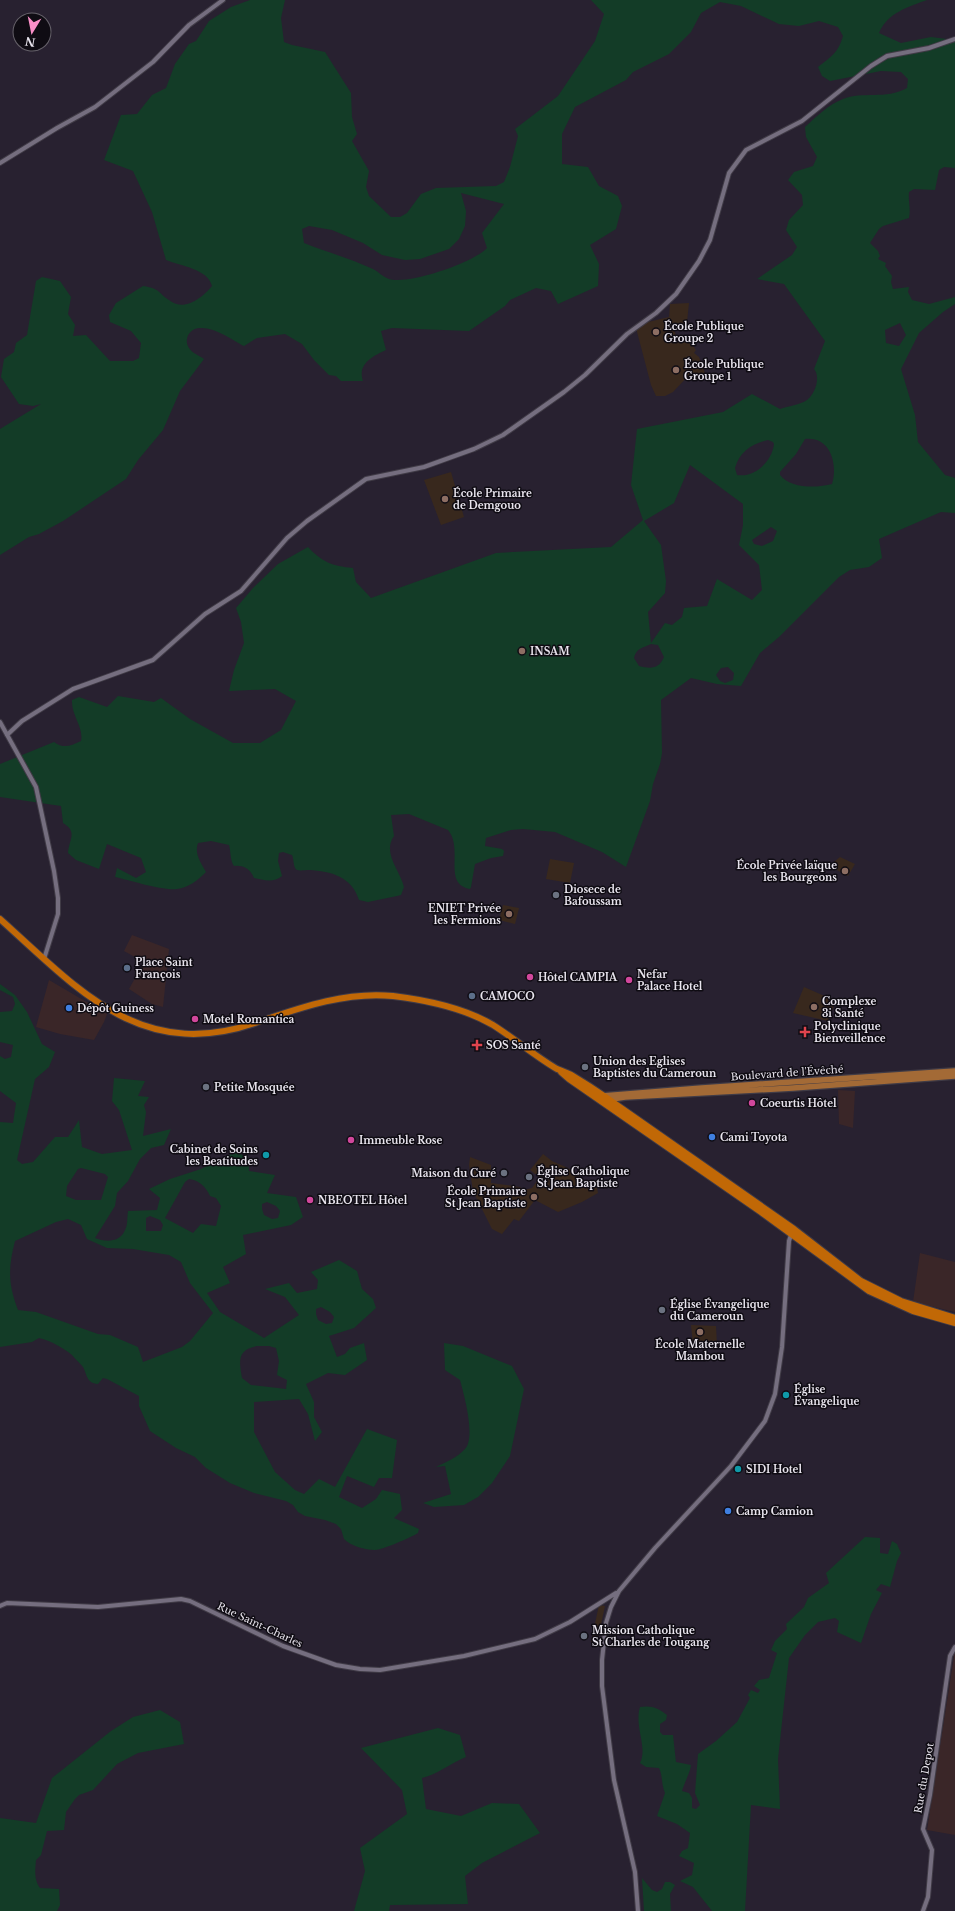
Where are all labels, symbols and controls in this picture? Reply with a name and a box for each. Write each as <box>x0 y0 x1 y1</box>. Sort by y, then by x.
north arrow <box>12 12 52 52</box>
text: N <box>23 34 37 50</box>
place label: École Publique Groupe 2 <box>664 319 744 345</box>
marker: École Publique Groupe 2 <box>651 327 661 337</box>
place label: École Publique Groupe 1 <box>684 357 764 383</box>
marker: École Publique Groupe 1 <box>671 365 681 375</box>
place label: École Primaire de Demgouo <box>453 486 532 512</box>
marker: École Primaire de Demgouo <box>440 494 450 504</box>
place label: INSAM <box>530 645 570 658</box>
marker: INSAM <box>517 646 527 656</box>
place label: École Privée laïque les Bourgeons <box>736 858 837 884</box>
marker: École Privée laïque les Bourgeons <box>840 866 850 876</box>
place label: Diosece de Bafoussam <box>564 883 622 908</box>
marker: Diosece de Bafoussam <box>551 890 561 900</box>
place label: ENIET Privée les Fermions <box>428 902 501 927</box>
marker: ENIET Privée les Fermions <box>504 909 514 919</box>
place label: Place Saint François <box>135 956 193 981</box>
marker: Place Saint François <box>122 963 132 973</box>
place label: Nefar Palace Hotel <box>637 968 703 993</box>
place label: Hôtel CAMPIA <box>538 971 618 984</box>
marker: Hôtel CAMPIA <box>525 972 535 982</box>
marker: Nefar Palace Hotel <box>624 975 634 985</box>
place label: CAMOCO <box>480 990 535 1003</box>
marker: CAMOCO <box>467 991 477 1001</box>
place label: Complexe 3i Santé <box>822 995 876 1020</box>
place label: Dépôt Guiness <box>77 1002 154 1015</box>
marker: Complexe 3i Santé <box>809 1002 819 1012</box>
marker: Dépôt Guiness <box>64 1003 74 1013</box>
place label: Motel Romantica <box>203 1013 294 1026</box>
marker: Motel Romantica <box>190 1014 200 1024</box>
place label: Polyclinique Bienveillence <box>814 1020 886 1045</box>
marker: Polyclinique Bienveillence <box>799 1026 811 1038</box>
marker: SOS Santé <box>471 1039 483 1051</box>
place label: SOS Santé <box>486 1039 541 1052</box>
place label: Union des Eglises Baptistes du Cameroun <box>593 1055 717 1080</box>
marker: Union des Eglises Baptistes du Cameroun <box>580 1062 590 1072</box>
street label: Boulevard de l'Évêché <box>730 1062 844 1083</box>
place label: Petite Mosquée <box>214 1081 295 1094</box>
marker: Petite Mosquée <box>201 1082 211 1092</box>
place label: Coeurtis Hôtel <box>760 1097 837 1110</box>
marker: Coeurtis Hôtel <box>747 1098 757 1108</box>
place label: Cami Toyota <box>720 1131 788 1144</box>
marker: Cami Toyota <box>707 1132 717 1142</box>
place label: Immeuble Rose <box>359 1134 442 1147</box>
marker: Immeuble Rose <box>346 1135 356 1145</box>
place label: Cabinet de Soins les Beatitudes <box>170 1143 258 1168</box>
marker: Cabinet de Soins les Beatitudes <box>261 1150 271 1160</box>
place label: Église Catholique St Jean Baptiste <box>537 1164 630 1190</box>
place label: Maison du Curé <box>411 1167 496 1180</box>
marker: Maison du Curé <box>499 1168 509 1178</box>
marker: Église Catholique St Jean Baptiste <box>524 1172 534 1182</box>
place label: École Primaire St Jean Baptiste <box>445 1184 526 1210</box>
marker: École Primaire St Jean Baptiste <box>529 1192 539 1202</box>
place label: NBEOTEL Hôtel <box>318 1194 408 1207</box>
marker: NBEOTEL Hôtel <box>305 1195 315 1205</box>
place label: Église Évangelique du Cameroun <box>670 1297 770 1323</box>
marker: Église Évangelique du Cameroun <box>657 1305 667 1315</box>
marker: École Maternelle Mambou <box>695 1327 705 1337</box>
place label: École Maternelle Mambou <box>655 1337 745 1363</box>
place label: Église Évangelique <box>794 1382 860 1408</box>
marker: Église Évangelique <box>781 1390 791 1400</box>
place label: SIDI Hotel <box>746 1463 802 1476</box>
marker: SIDI Hotel <box>733 1464 743 1474</box>
place label: Camp Camion <box>736 1505 814 1518</box>
marker: Camp Camion <box>723 1506 733 1516</box>
street label: Rue Saint-Charles <box>215 1600 305 1651</box>
place label: Mission Catholique St Charles de Tougang <box>592 1624 710 1649</box>
marker: Mission Catholique St Charles de Tougang <box>579 1631 589 1641</box>
street label: Rue du Depot <box>911 1742 937 1814</box>

